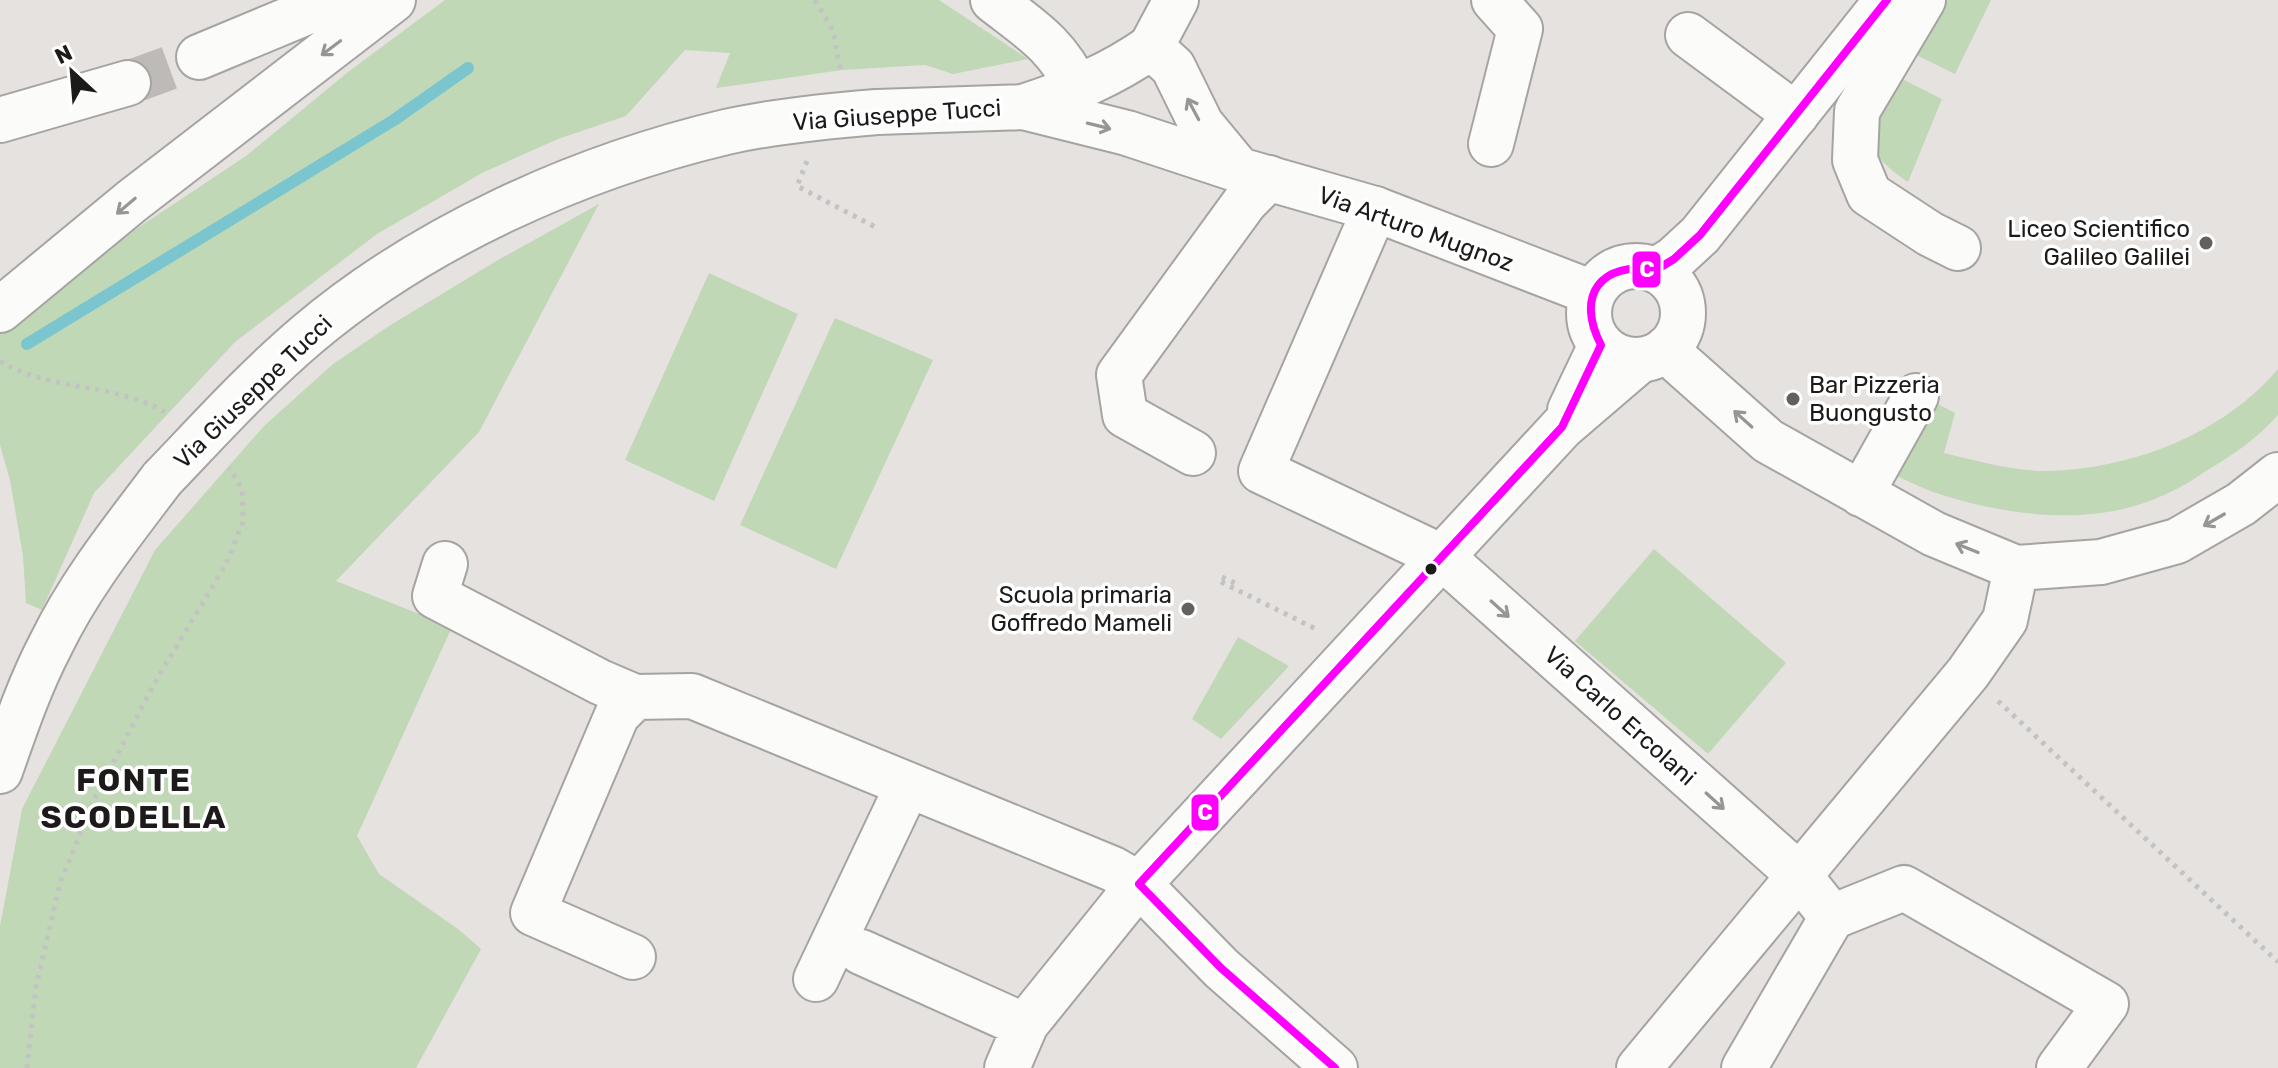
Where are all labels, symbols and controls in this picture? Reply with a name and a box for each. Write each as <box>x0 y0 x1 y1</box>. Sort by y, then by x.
north arrow <box>32 32 112 112</box>
text: N <box>50 39 76 70</box>
one-way arrow <box>321 39 343 56</box>
street label: Via Giuseppe Tucci <box>792 94 1002 136</box>
one-way arrow <box>1185 98 1201 122</box>
one-way arrow <box>1086 119 1112 134</box>
street label: Via Arturo Mugnoz <box>1315 181 1517 277</box>
one-way arrow <box>116 197 136 215</box>
place label: Liceo Scientifico Galileo Galilei <box>2007 215 2190 271</box>
marker: Liceo Scientifico Galileo Galilei <box>2197 234 2215 252</box>
line badge: C <box>1631 250 1662 289</box>
text: C <box>1639 256 1655 283</box>
street label: Via Giuseppe Tucci <box>168 309 338 475</box>
place label: Bar Pizzeria Buongusto <box>1809 371 1940 427</box>
marker: Bar Pizzeria Buongusto <box>1784 390 1802 408</box>
one-way arrow <box>1733 410 1753 428</box>
one-way arrow <box>2203 512 2226 528</box>
one-way arrow <box>1955 540 1980 554</box>
unlabelled marker <box>1423 561 1439 577</box>
place label: Scuola primaria Goffredo Mameli <box>990 581 1172 637</box>
marker: Scuola primaria Goffredo Mameli <box>1179 600 1197 618</box>
one-way arrow <box>1490 600 1510 618</box>
street label: Via Carlo Ercolani <box>1538 641 1702 791</box>
district label: FONTE SCODELLA <box>41 761 227 836</box>
one-way arrow <box>1705 791 1725 809</box>
line badge: C <box>1190 793 1220 832</box>
text: C <box>1197 799 1213 826</box>

